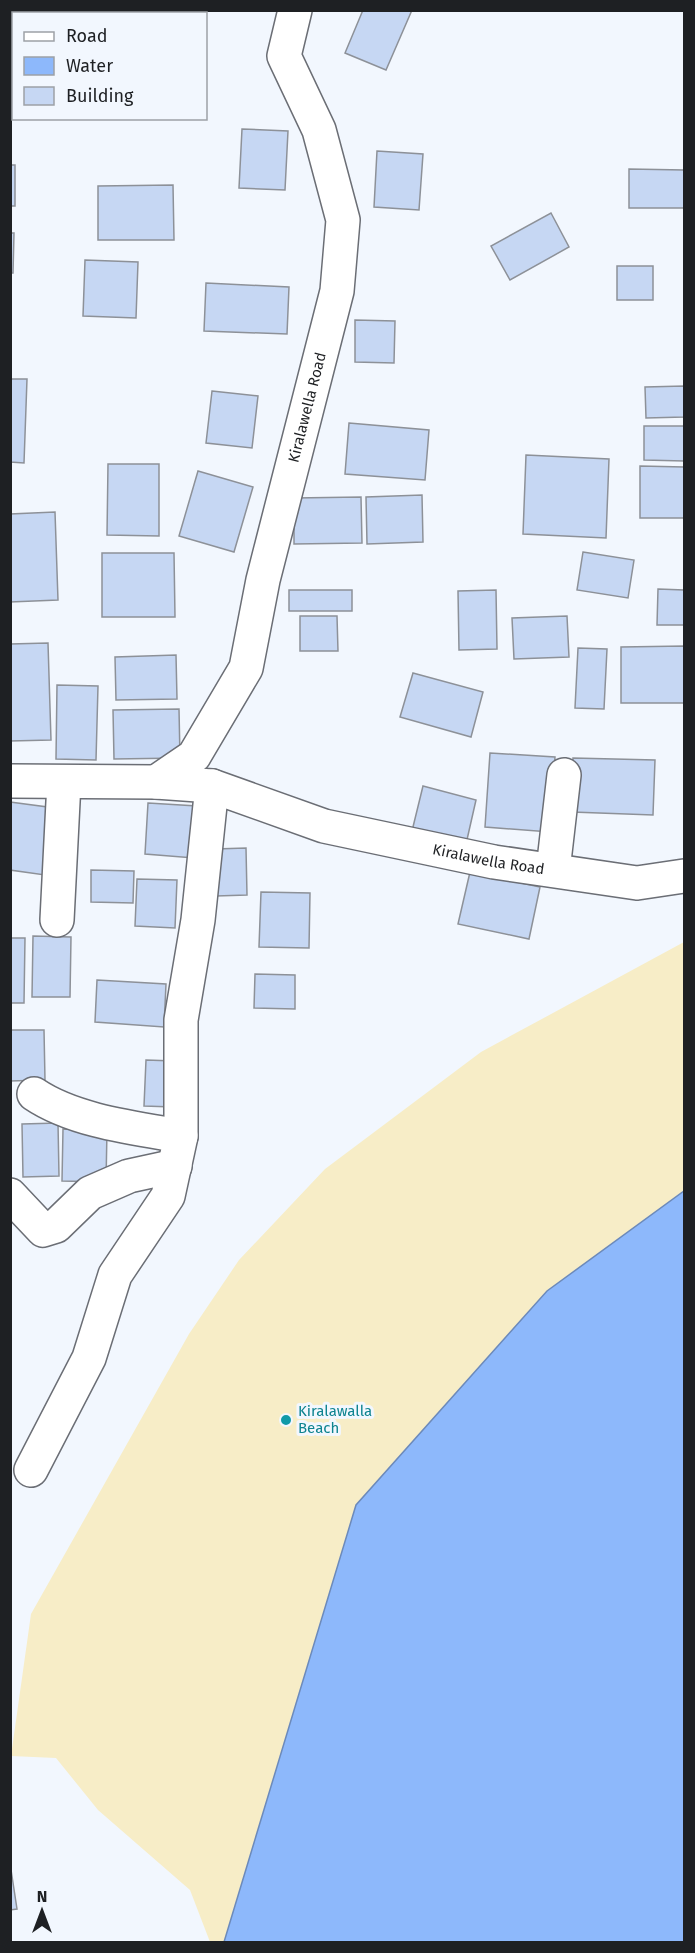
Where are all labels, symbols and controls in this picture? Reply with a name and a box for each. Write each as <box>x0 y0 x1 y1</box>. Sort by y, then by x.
legend <box>12 12 207 120</box>
text: Road <box>66 25 108 47</box>
text: Water <box>66 55 113 77</box>
text: Building <box>66 85 134 107</box>
street label: Kiralawella Road <box>284 350 330 465</box>
street label: Kiralawella Road <box>431 840 546 878</box>
place label: Kiralawalla Beach <box>298 1402 372 1437</box>
marker: Kiralawalla Beach <box>279 1413 293 1427</box>
north arrow <box>12 1881 72 1941</box>
text: N <box>37 1887 47 1906</box>

